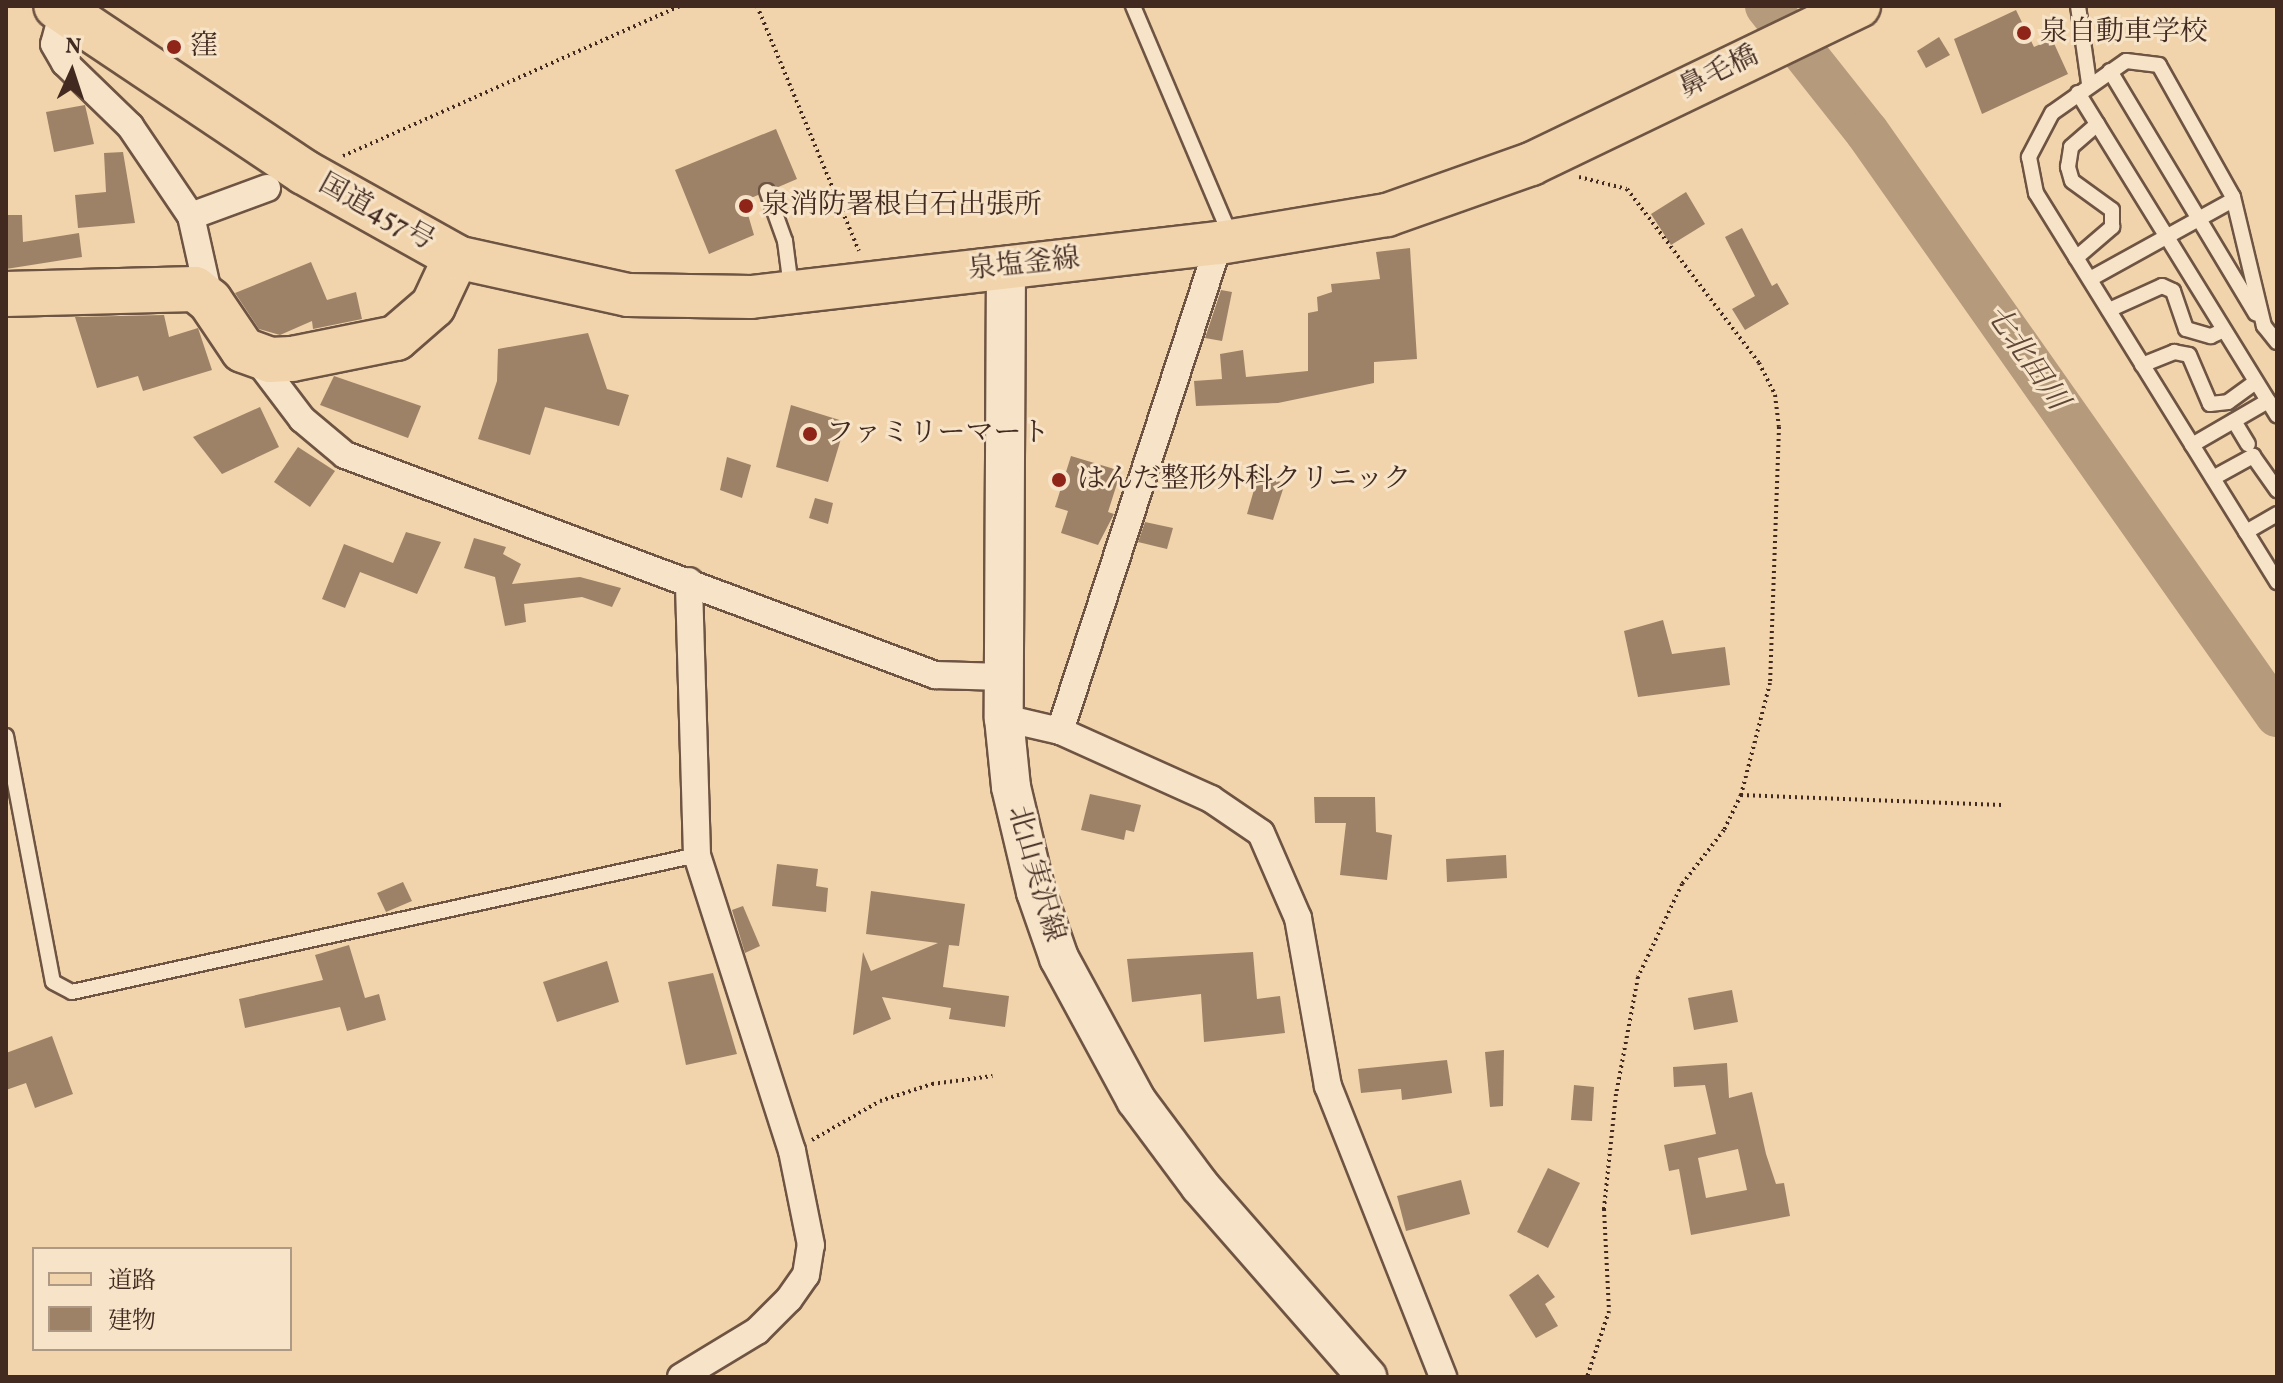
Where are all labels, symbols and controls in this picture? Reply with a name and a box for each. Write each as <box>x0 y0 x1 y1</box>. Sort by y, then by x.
place label: 泉自動車学校 <box>2040 16 2208 50</box>
marker: 泉自動車学校 <box>2015 24 2033 42</box>
place label: 窪 <box>190 30 218 64</box>
north arrow <box>32 32 112 112</box>
text: N <box>64 32 82 63</box>
marker: 窪 <box>165 38 183 56</box>
street label: 鼻毛橋 <box>1674 39 1764 107</box>
street label: 国道457号 <box>312 168 440 258</box>
place label: 泉消防署根白石出張所 <box>762 189 1042 223</box>
marker: 泉消防署根白石出張所 <box>737 197 755 215</box>
street label: 泉塩釜線 <box>967 242 1081 288</box>
water label: 七北田川 <box>1977 299 2075 417</box>
place label: ファミリーマート <box>826 417 1050 451</box>
marker: ファミリーマート <box>801 425 819 443</box>
place label: はんだ整形外科クリニック <box>1077 463 1413 497</box>
marker: はんだ整形外科クリニック <box>1048 469 1070 491</box>
street label: 北山実沢線 <box>1000 802 1070 946</box>
legend <box>32 1247 292 1351</box>
text: 道路 <box>108 1265 156 1299</box>
text: 建物 <box>108 1305 156 1339</box>

